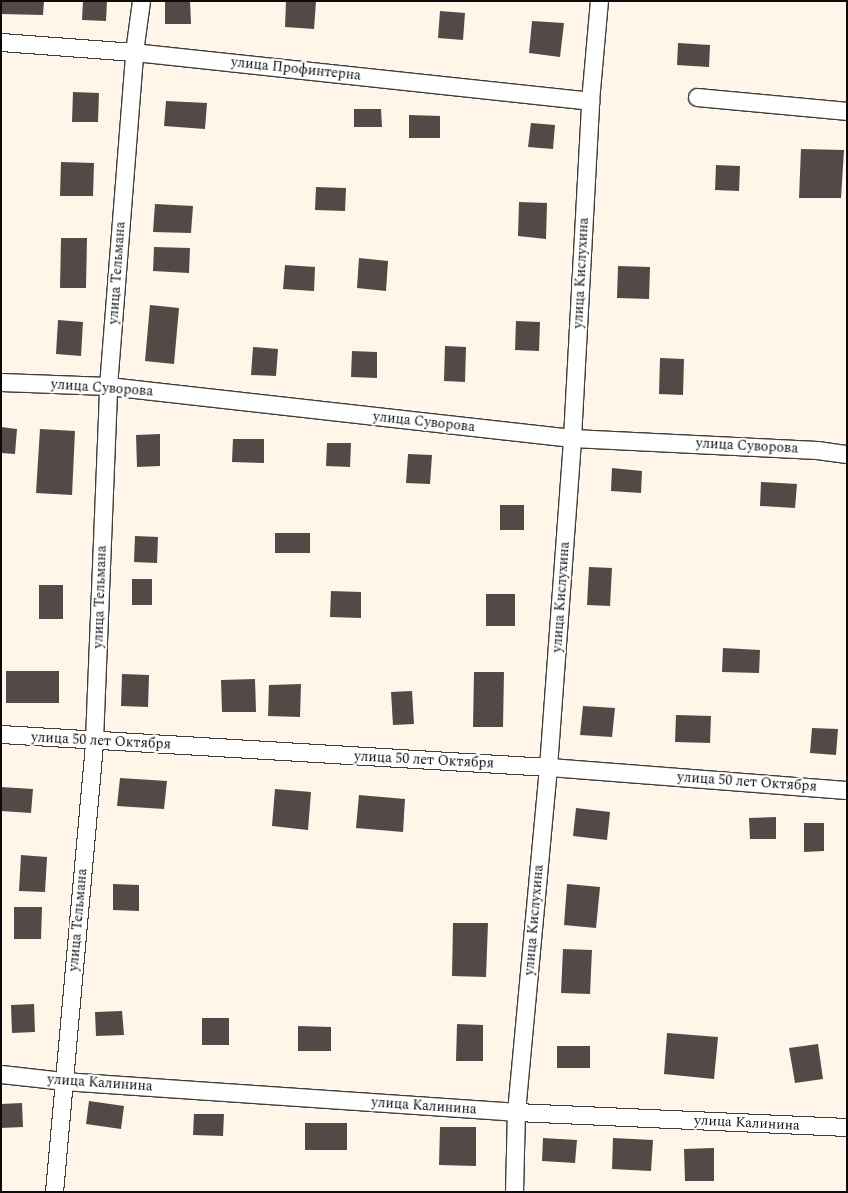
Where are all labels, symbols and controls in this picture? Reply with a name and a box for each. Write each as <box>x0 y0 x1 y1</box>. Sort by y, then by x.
street label: улица Профинтерна <box>230 54 362 84</box>
street label: улица Кислухина <box>570 217 592 329</box>
street label: улица Тельмана <box>105 221 129 325</box>
street label: улица Суворова <box>50 376 154 400</box>
street label: улица Суворова <box>372 408 476 436</box>
street label: улица Суворова <box>695 435 799 457</box>
street label: улица Кислухина <box>549 541 573 653</box>
street label: улица Тельмана <box>90 545 110 649</box>
street label: улица 50 лет Октября <box>31 729 171 753</box>
street label: улица 50 лет Октября <box>354 748 494 772</box>
street label: улица 50 лет Октября <box>677 769 817 795</box>
street label: улица Кислухина <box>521 864 547 976</box>
street label: улица Тельмана <box>65 868 91 972</box>
street label: улица Калинина <box>47 1071 153 1095</box>
street label: улица Калинина <box>371 1094 477 1118</box>
street label: улица Калинина <box>694 1112 800 1134</box>

